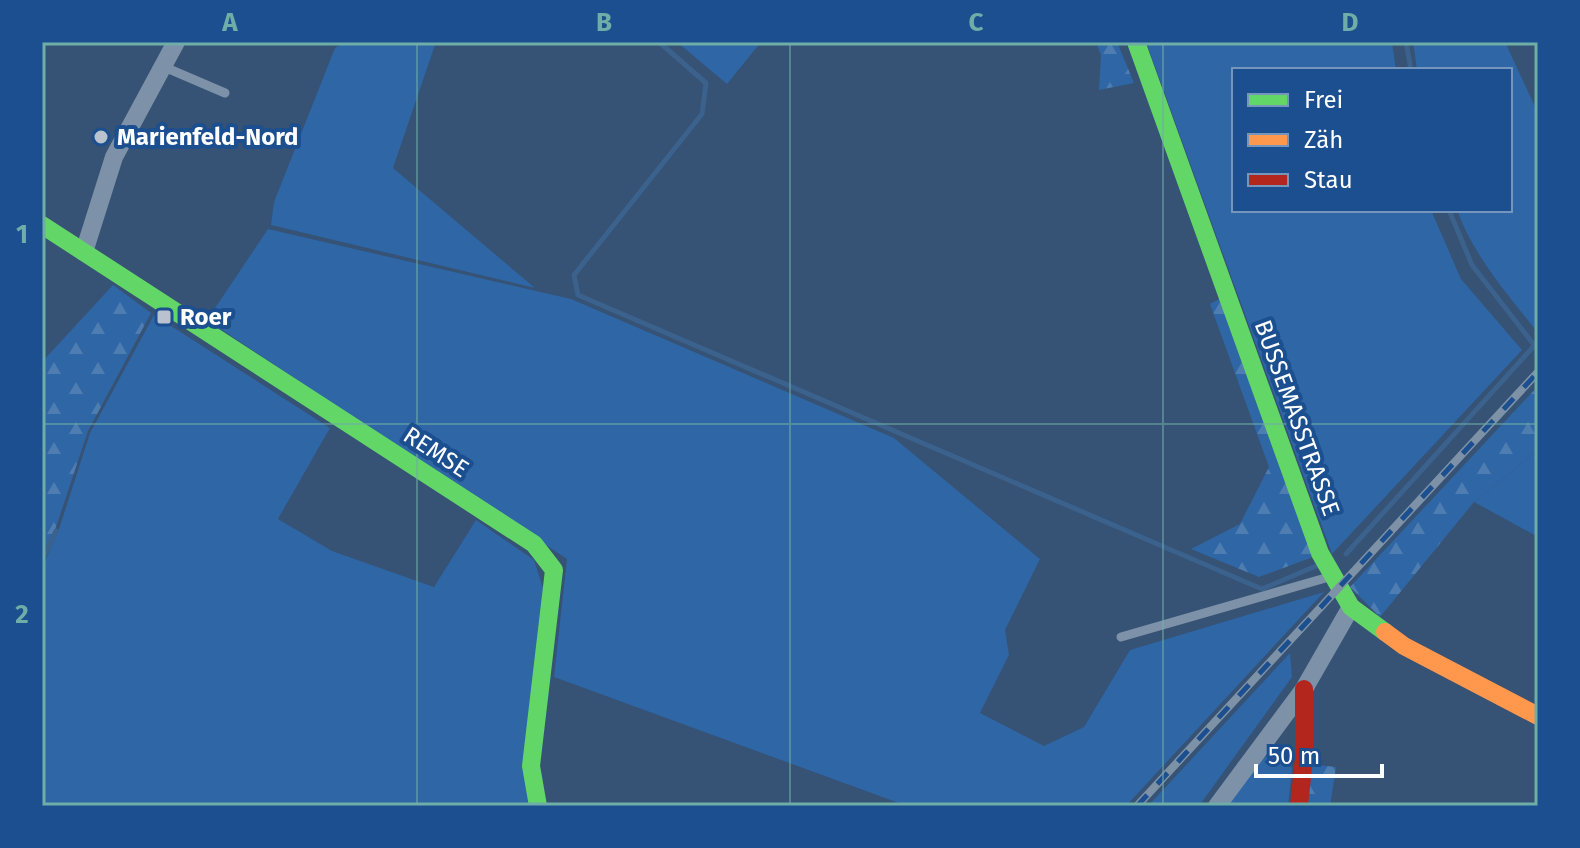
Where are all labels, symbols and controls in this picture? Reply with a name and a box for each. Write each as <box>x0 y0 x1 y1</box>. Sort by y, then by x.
text: A <box>221 7 238 38</box>
text: B <box>596 7 612 38</box>
text: C <box>969 7 984 38</box>
text: D <box>1342 7 1359 38</box>
legend <box>1232 68 1512 212</box>
text: Frei <box>1304 86 1343 114</box>
place label: Marienfeld-Nord <box>117 123 298 151</box>
text: Zäh <box>1304 126 1343 154</box>
marker: Marienfeld-Nord <box>92 128 110 146</box>
text: Stau <box>1304 166 1353 194</box>
text: 1 <box>16 219 28 250</box>
place label: Roer <box>180 303 232 331</box>
marker: Roer <box>155 308 173 326</box>
street label: BUSSEMASSTRASSE <box>1249 316 1345 520</box>
street label: REMSE <box>398 421 474 483</box>
text: 2 <box>15 599 29 630</box>
scale bar <box>1256 728 1382 778</box>
text: 50 m <box>1268 742 1320 770</box>

